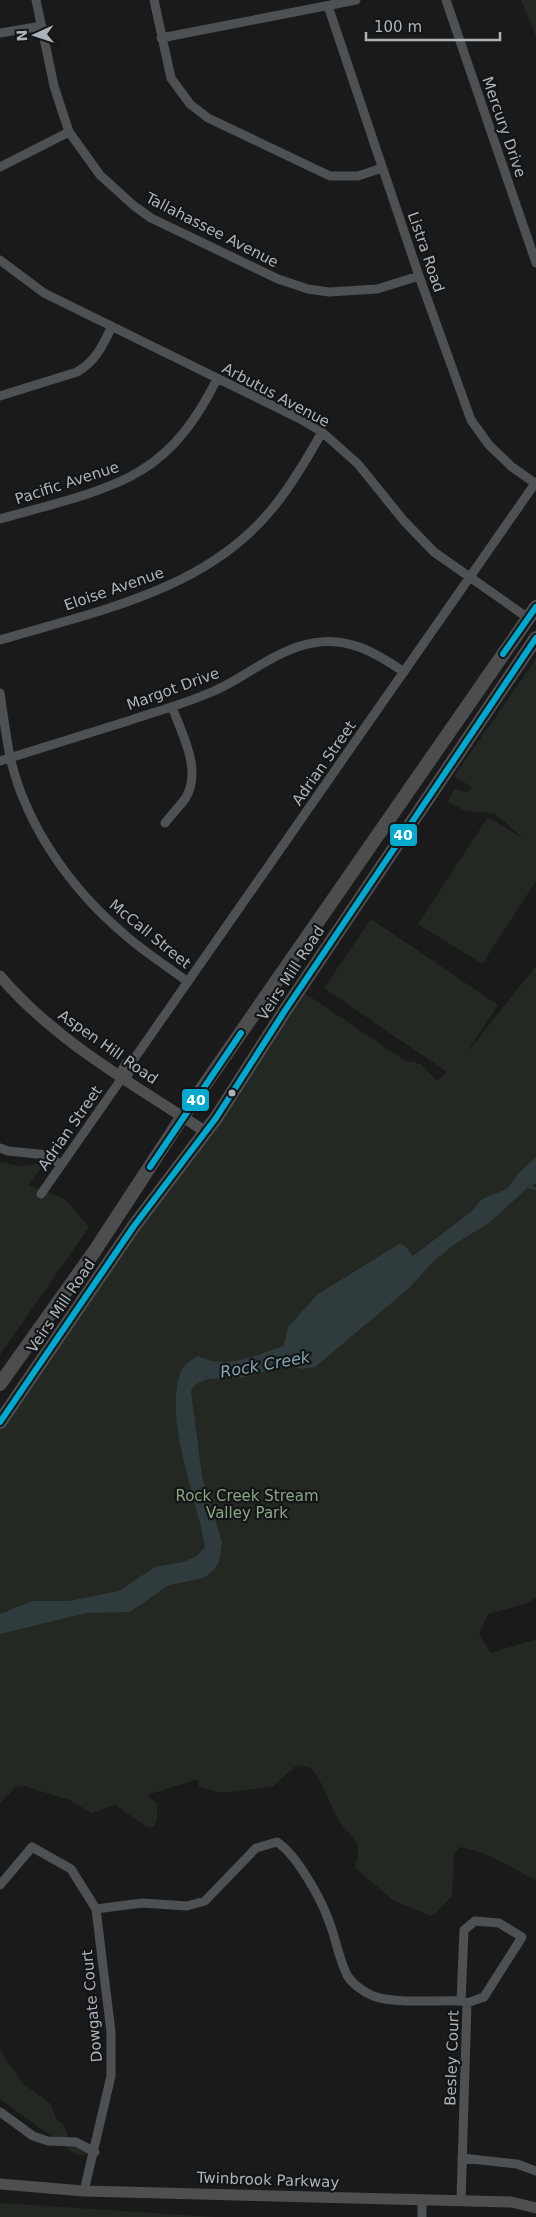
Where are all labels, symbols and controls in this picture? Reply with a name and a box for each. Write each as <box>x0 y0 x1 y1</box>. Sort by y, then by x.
north arrow <box>10 10 60 60</box>
scale bar <box>366 10 500 42</box>
text: 100 m <box>374 18 422 36</box>
text: N <box>14 29 30 42</box>
street label: Mercury Drive <box>478 74 530 180</box>
street label: Tallahassee Avenue <box>142 188 281 271</box>
street label: Listra Road <box>404 209 448 295</box>
street label: Arbutus Avenue <box>219 359 333 431</box>
street label: Pacific Avenue <box>13 458 121 508</box>
street label: Eloise Avenue <box>62 563 166 615</box>
street label: Margot Drive <box>124 664 222 714</box>
street label: Adrian Street <box>288 717 360 809</box>
line badge: 40 <box>389 823 418 847</box>
text: 40 <box>393 827 413 843</box>
street label: McCall Street <box>106 896 194 972</box>
street label: Veirs Mill Road <box>254 922 328 1024</box>
street label: Aspen Hill Road <box>55 1006 161 1088</box>
street label: Adrian Street <box>34 1082 106 1174</box>
line badge: 40 <box>181 1088 210 1112</box>
unlabelled marker <box>227 1088 237 1098</box>
text: 40 <box>186 1092 206 1108</box>
street label: Veirs Mill Road <box>23 1256 99 1356</box>
water label: Rock Creek <box>219 1347 312 1382</box>
park label: Rock Creek Stream Valley Park <box>175 1487 319 1522</box>
street label: Dowgate Court <box>78 1949 106 2063</box>
street label: Besley Court <box>441 2010 463 2106</box>
street label: Twinbrook Parkway <box>195 2168 340 2191</box>

